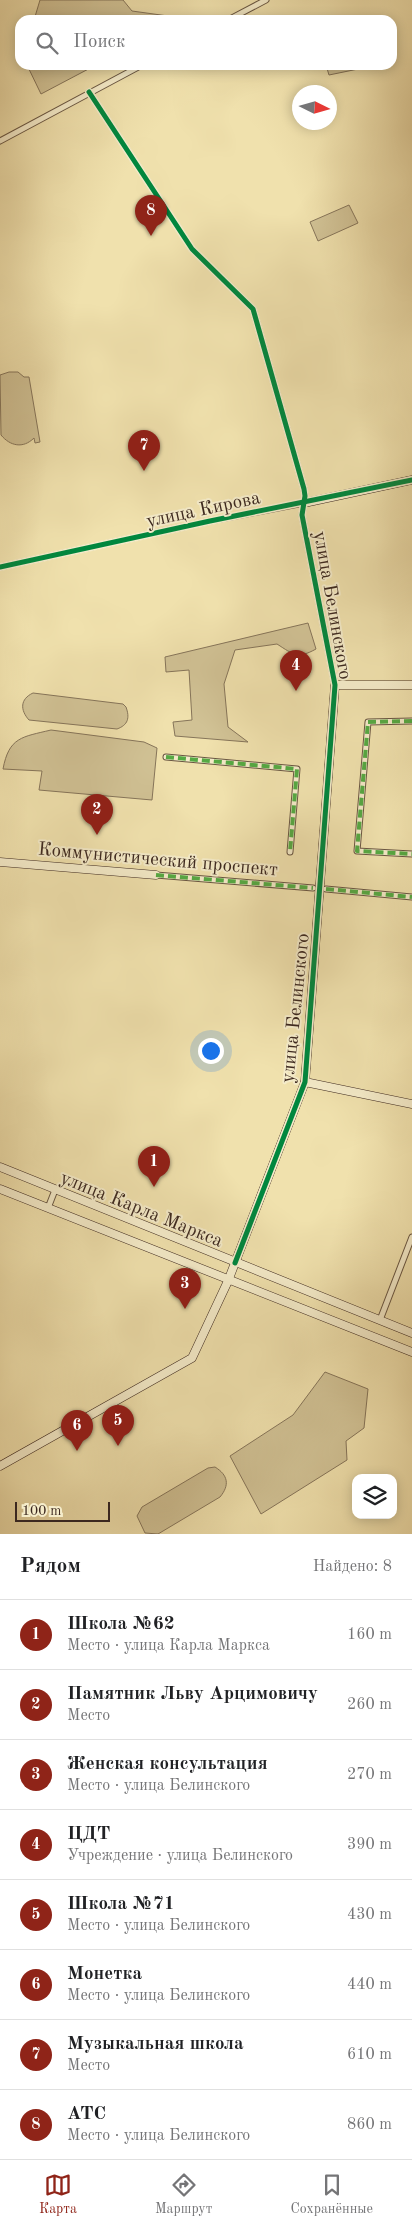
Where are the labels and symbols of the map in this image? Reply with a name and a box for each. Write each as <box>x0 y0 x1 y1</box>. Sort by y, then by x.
north arrow <box>292 85 337 130</box>
pin: 8 <box>135 195 167 236</box>
pin: 7 <box>128 430 160 471</box>
street label: улица Кирова <box>145 489 263 532</box>
street label: улица Белинского <box>309 530 354 681</box>
pin: 4 <box>280 650 312 691</box>
pin: 2 <box>81 794 113 835</box>
street label: Коммунистический проспект <box>37 841 279 880</box>
street label: улица Белинского <box>279 933 314 1084</box>
your location <box>198 1038 224 1064</box>
pin: 1 <box>138 1146 170 1187</box>
street label: улица Карла Маркса <box>57 1169 226 1252</box>
pin: 3 <box>169 1268 201 1309</box>
pin: 5 <box>102 1405 134 1446</box>
pin: 6 <box>61 1410 93 1451</box>
scale bar <box>15 1499 110 1522</box>

